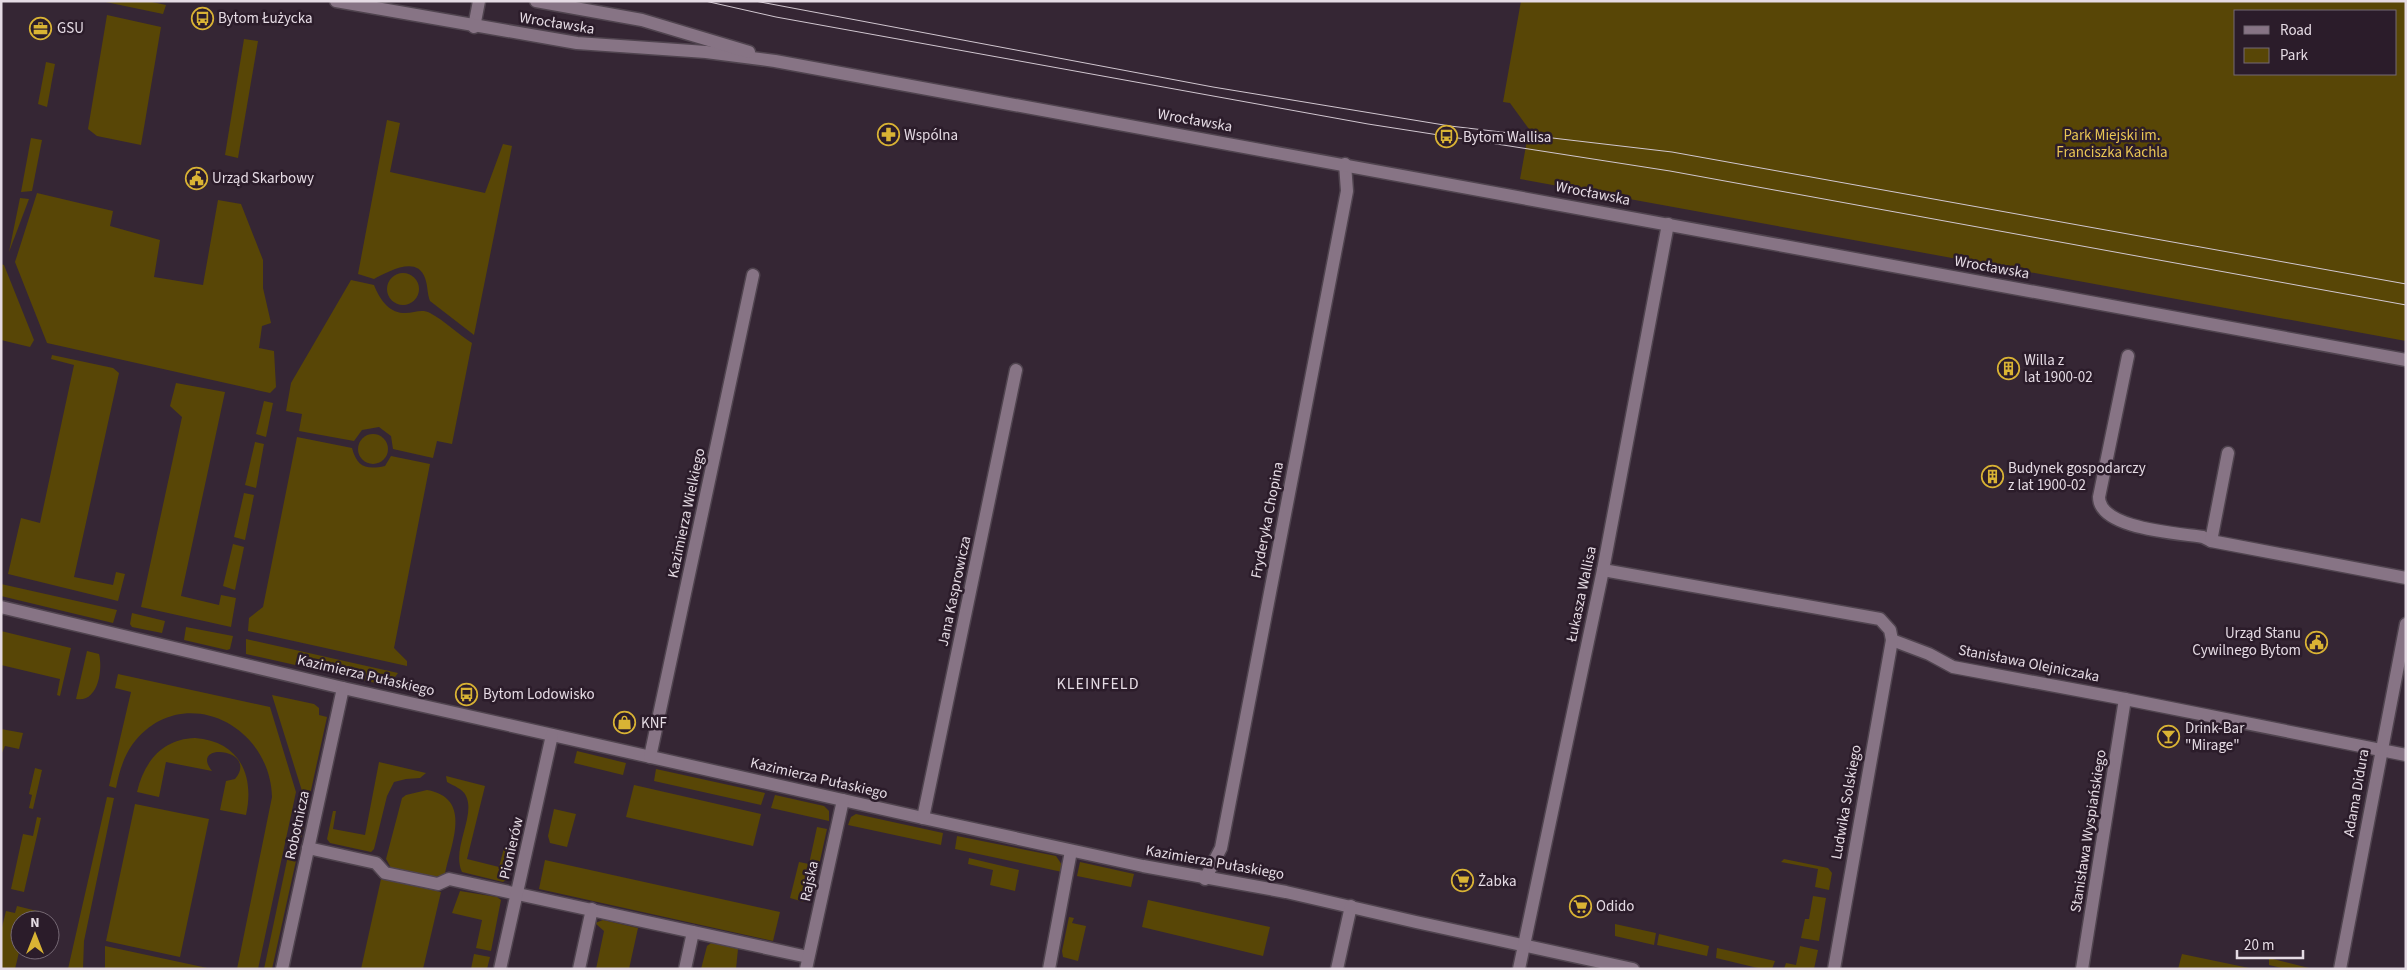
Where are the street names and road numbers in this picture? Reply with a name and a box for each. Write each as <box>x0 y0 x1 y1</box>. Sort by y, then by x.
street label: Wrocławska <box>518 7 596 40</box>
street label: Wrocławska <box>1156 104 1234 137</box>
street label: Wrocławska <box>1554 176 1632 211</box>
street label: Wrocławska <box>1953 251 2031 284</box>
street label: Kazimierza Wielkiego <box>662 446 711 580</box>
street label: Fryderyka Chopina <box>1246 460 1289 580</box>
street label: Jana Kasprowicza <box>933 534 976 648</box>
street label: Łukasza Wallisa <box>1561 544 1602 645</box>
street label: Stanisława Olejniczaka <box>1956 639 2101 687</box>
street label: Kazimierza Pułaskiego <box>295 649 437 702</box>
street label: Ludwika Solskiego <box>1826 743 1867 861</box>
street label: Stanisława Wyspiańskiego <box>2065 748 2112 914</box>
street label: Adama Didura <box>2338 748 2375 839</box>
street label: Kazimierza Pułaskiego <box>748 752 890 805</box>
street label: Robotnicza <box>280 789 315 862</box>
street label: Pionierów <box>494 815 529 881</box>
street label: Kazimierza Pułaskiego <box>1144 840 1286 885</box>
street label: Rajska <box>795 859 824 903</box>

